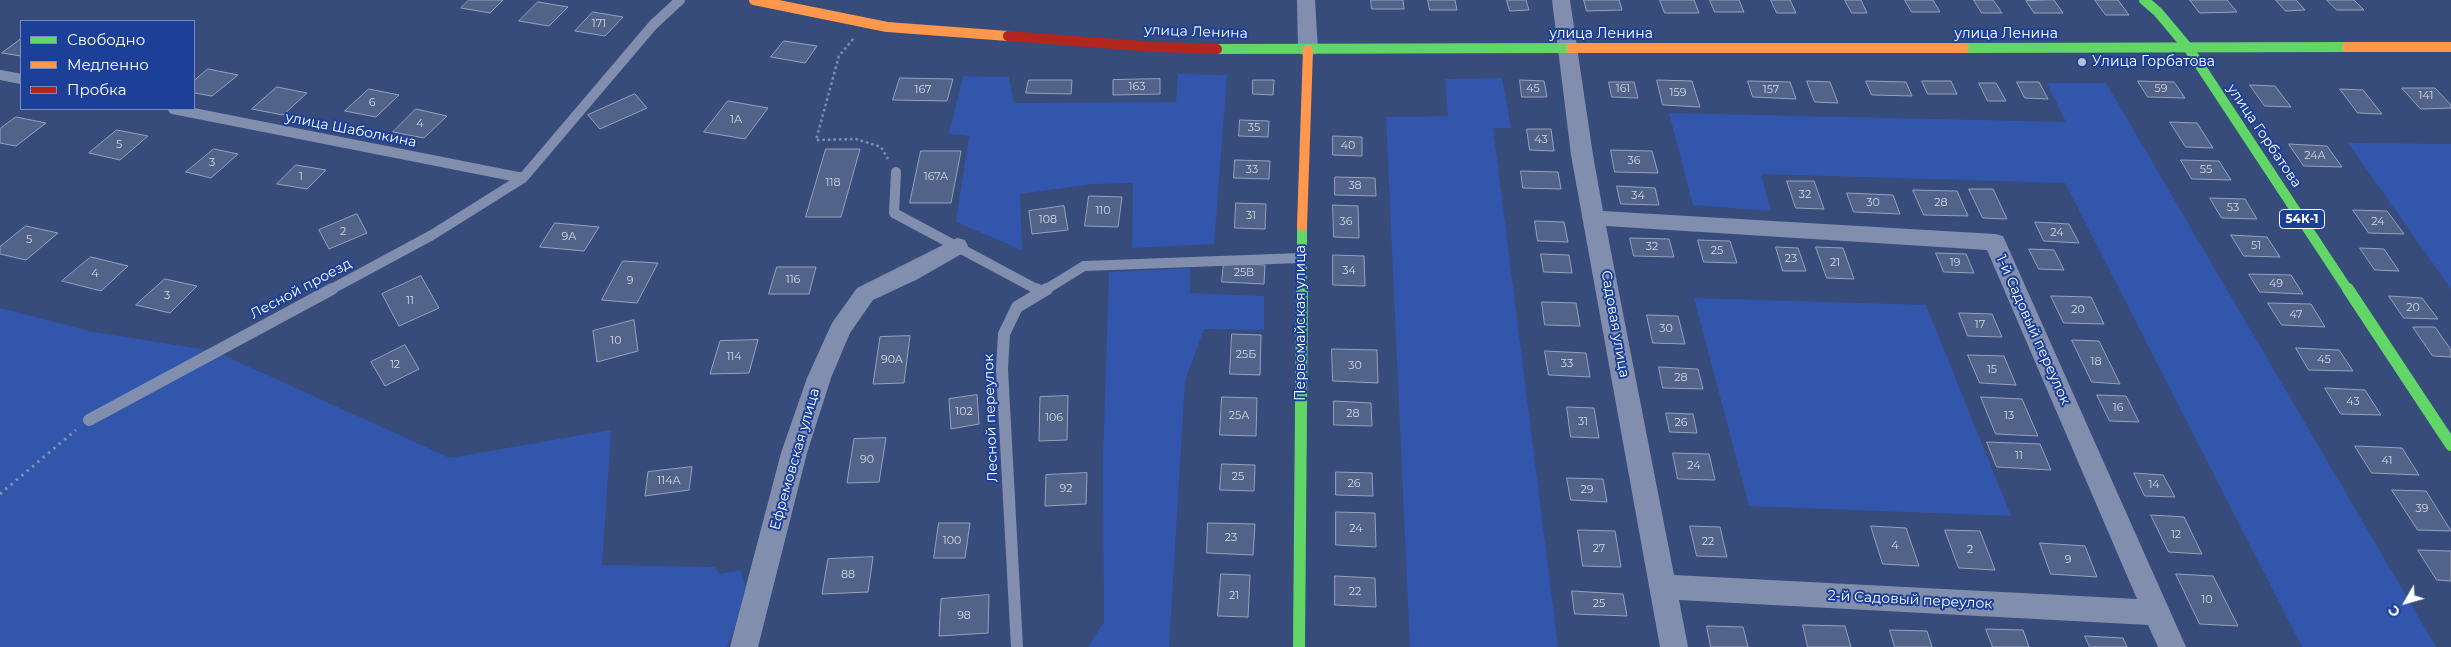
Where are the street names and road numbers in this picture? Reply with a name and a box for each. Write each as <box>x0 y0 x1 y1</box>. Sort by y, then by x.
street label: улица Ленина <box>1144 22 1248 42</box>
street label: улица Ленина <box>1549 26 1653 42</box>
street label: улица Ленина <box>1954 26 2058 42</box>
street label: улица Горбатова <box>2223 81 2305 191</box>
street label: улица Шаболкина <box>284 109 418 151</box>
road number: 54К-1 <box>2280 210 2324 228</box>
street label: Первомайская улица <box>1293 245 1309 401</box>
street label: 1-й Садовый переулок <box>1992 253 2074 407</box>
street label: Лесной проезд <box>247 255 355 323</box>
street label: Садовая улица <box>1597 269 1633 379</box>
street label: Лесной переулок <box>980 353 1002 483</box>
street label: Ефремовская улица <box>767 386 823 532</box>
street label: 2-й Садовый переулок <box>1827 587 1993 613</box>

